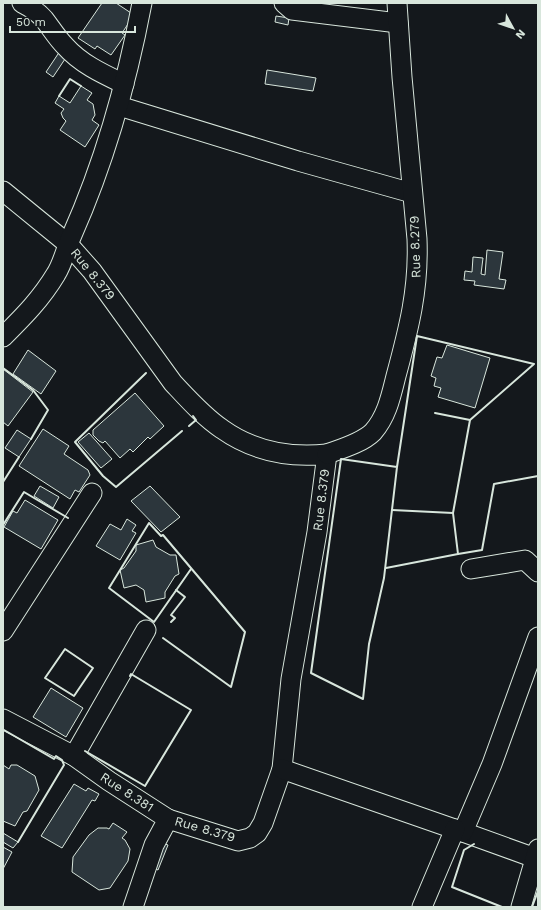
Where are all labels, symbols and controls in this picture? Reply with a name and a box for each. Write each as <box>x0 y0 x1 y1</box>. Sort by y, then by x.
scale bar <box>10 8 135 34</box>
north arrow <box>493 8 533 48</box>
text: 50 m <box>16 15 46 29</box>
text: N <box>513 27 528 41</box>
street label: Rue 8.279 <box>406 215 424 279</box>
street label: Rue 8.379 <box>68 245 118 303</box>
street label: Rue 8.379 <box>310 468 332 532</box>
street label: Rue 8.381 <box>98 769 156 815</box>
street label: Rue 8.379 <box>173 813 237 845</box>

